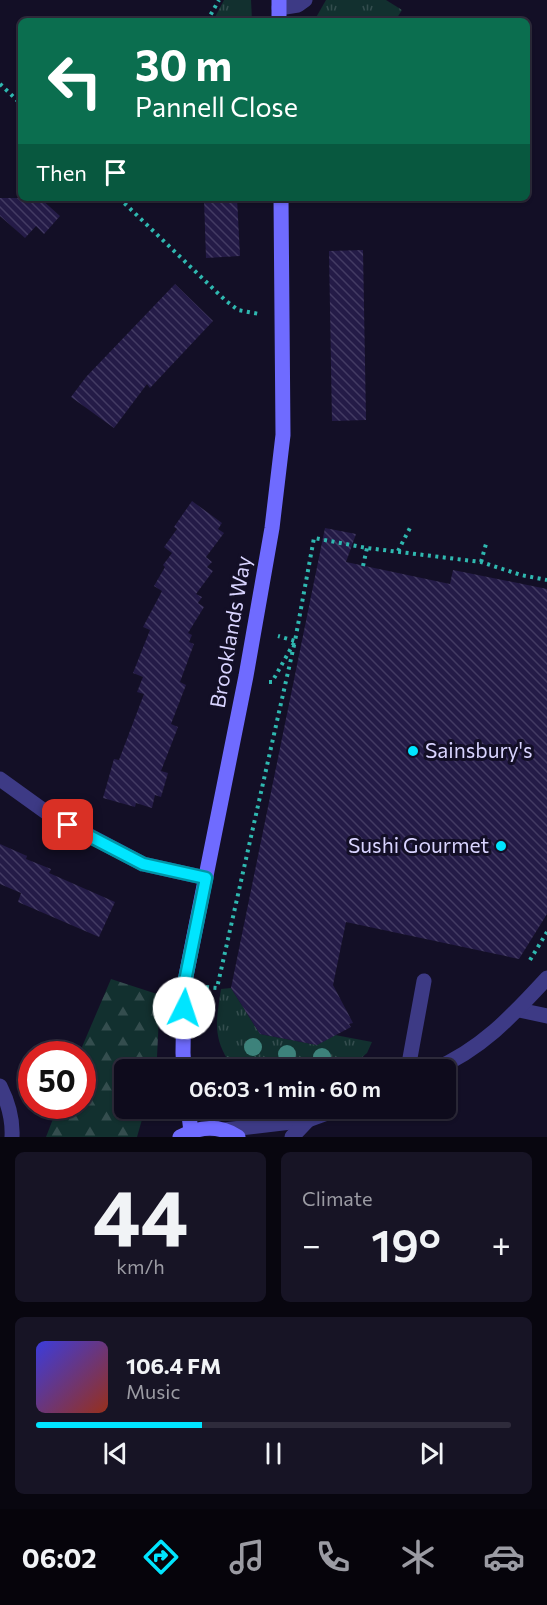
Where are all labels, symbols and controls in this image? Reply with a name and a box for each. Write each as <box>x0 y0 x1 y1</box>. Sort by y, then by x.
text: 30 m <box>135 38 232 90</box>
icon: left <box>36 42 114 120</box>
text: Pannell Close <box>135 90 298 123</box>
icon: arrive <box>99 156 132 189</box>
text: Then <box>36 159 87 186</box>
street label: Brooklands Way <box>204 554 255 710</box>
place label: Sainsbury's <box>425 737 533 762</box>
marker: Sainsbury's <box>406 744 420 758</box>
pin <box>42 799 93 850</box>
icon: arrive <box>51 808 84 841</box>
place label: Sushi Gourmet <box>348 832 489 857</box>
marker: Sushi Gourmet <box>494 839 508 853</box>
position arrow <box>152 976 216 1040</box>
speed limit sign: 50 <box>18 1041 96 1119</box>
text: 06:03 · 1 min · 60 m <box>189 1075 381 1102</box>
text: 44 <box>93 1167 188 1262</box>
text: Climate <box>302 1186 372 1210</box>
text: 19° <box>371 1216 441 1271</box>
text: − <box>302 1223 321 1264</box>
text: + <box>492 1223 511 1264</box>
text: km/h <box>116 1254 165 1278</box>
text: 106.4 FM <box>126 1352 221 1379</box>
text: Music <box>126 1379 180 1403</box>
icon: previous <box>99 1437 132 1470</box>
icon: pause <box>257 1437 290 1470</box>
icon: next <box>415 1437 448 1470</box>
icon: directions <box>140 1536 182 1578</box>
icon: music <box>226 1536 268 1578</box>
icon: phone <box>312 1536 354 1578</box>
icon: climate <box>397 1536 439 1578</box>
icon: car <box>483 1536 525 1578</box>
text: 06:02 <box>22 1541 97 1574</box>

